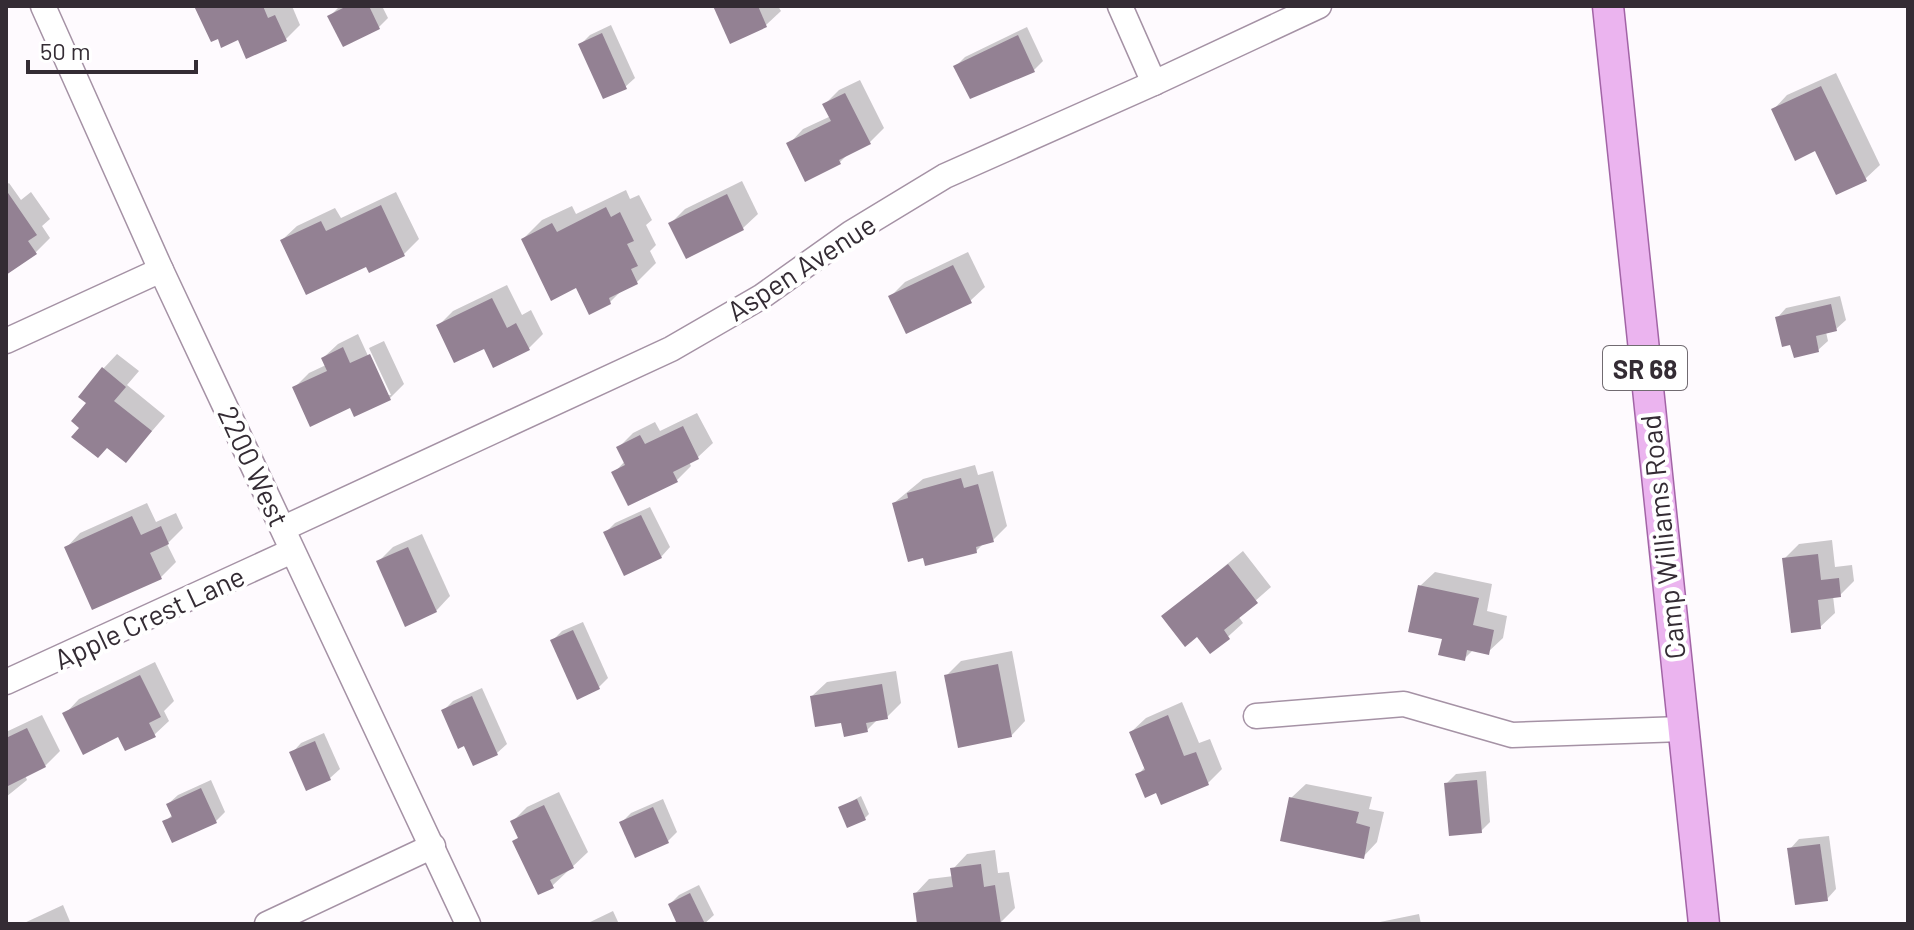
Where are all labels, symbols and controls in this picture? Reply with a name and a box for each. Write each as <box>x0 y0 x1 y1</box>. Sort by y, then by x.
scale bar <box>28 24 196 74</box>
text: 50 m <box>40 36 91 65</box>
street label: Aspen Avenue <box>720 206 882 328</box>
road number: SR 68 <box>1603 346 1687 390</box>
street label: 2200 West <box>211 400 297 532</box>
street label: Camp Williams Road <box>1632 413 1692 661</box>
street label: Apple Crest Lane <box>49 558 249 676</box>

